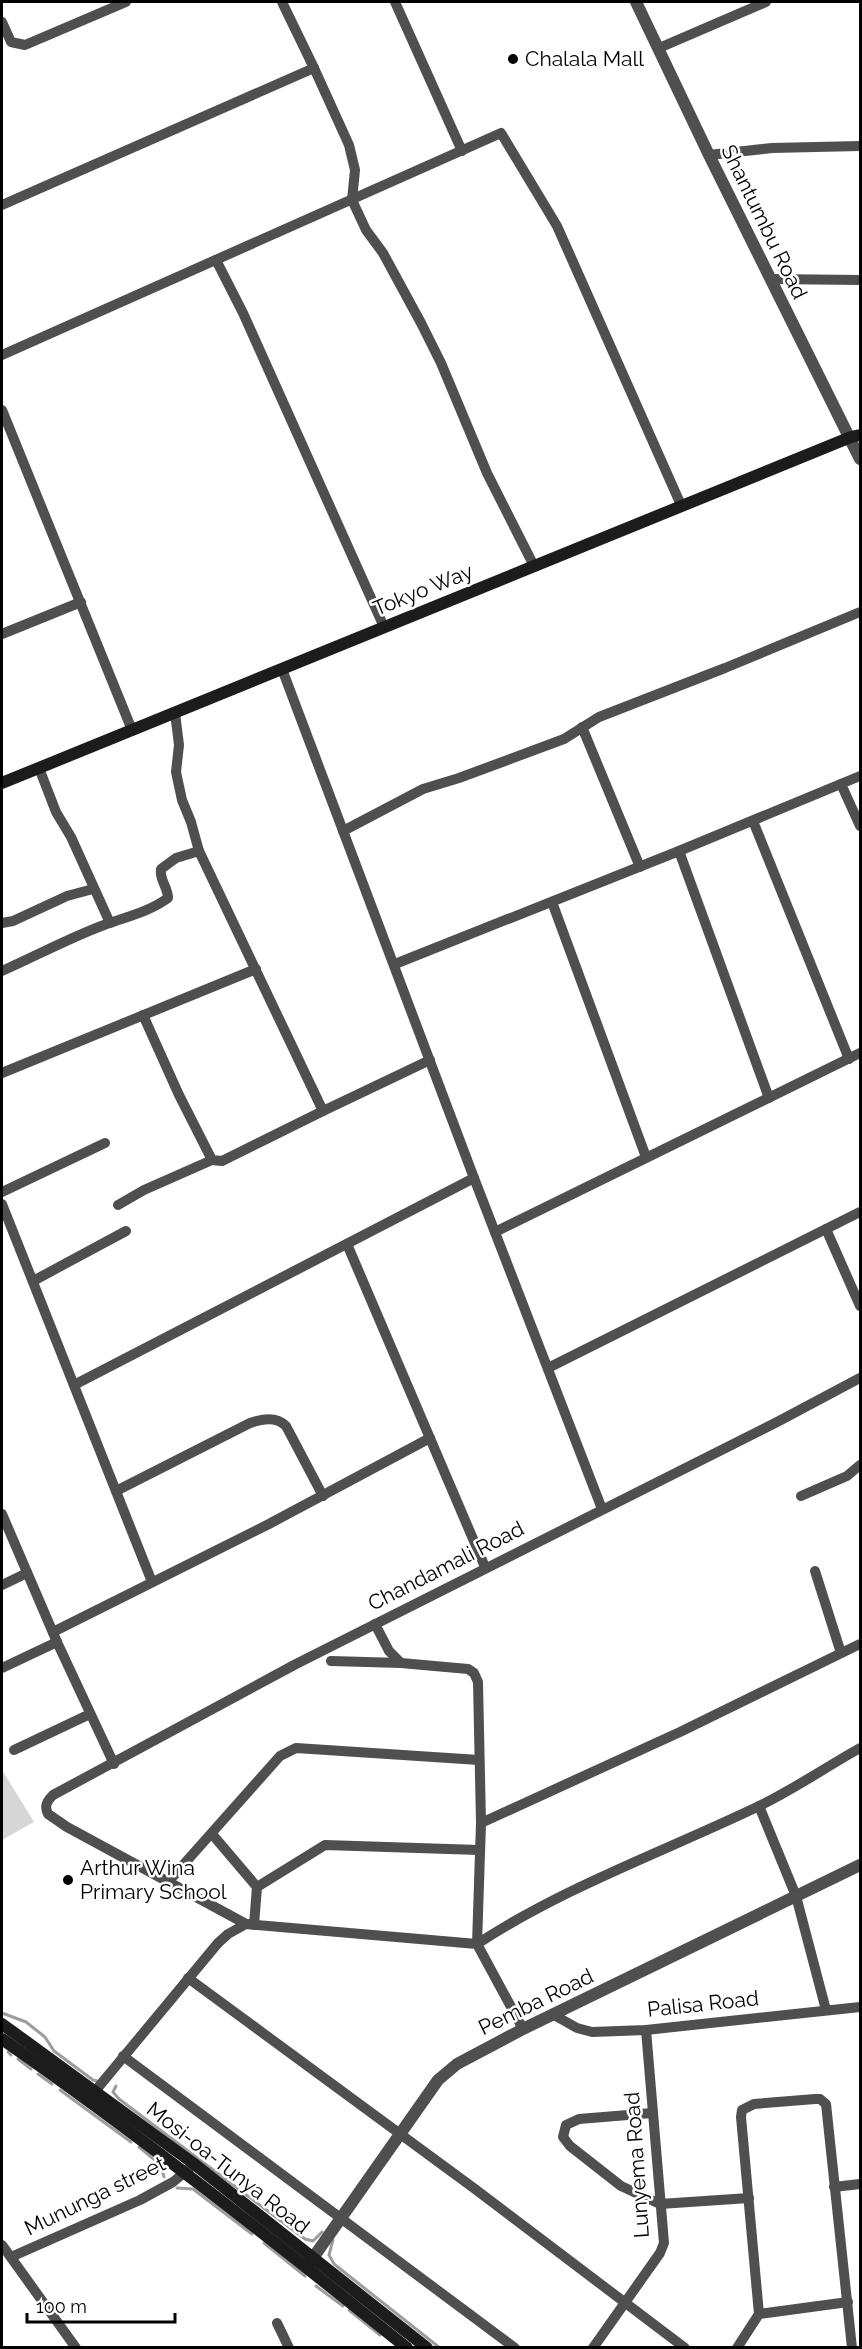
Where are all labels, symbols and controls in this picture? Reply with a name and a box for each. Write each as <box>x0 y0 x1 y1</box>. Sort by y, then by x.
place label: Chalala Mall <box>525 46 644 71</box>
marker: Chalala Mall <box>506 52 520 66</box>
street label: Shantumbu Road <box>716 141 813 303</box>
street label: Tokyo Way <box>369 558 476 621</box>
street label: Chandamali Road <box>364 1515 528 1616</box>
place label: Arthur Wina Primary School <box>80 1855 227 1904</box>
marker: Arthur Wina Primary School <box>61 1873 75 1887</box>
street label: Pemba Road <box>474 1963 597 2040</box>
street label: Palisa Road <box>646 1985 760 2022</box>
street label: Lunyema Road <box>619 2091 654 2239</box>
street label: Mosi-oa-Tunya Road <box>142 2096 315 2239</box>
street label: Mununga street <box>20 2151 169 2240</box>
scale bar <box>27 2286 176 2324</box>
text: 100 m <box>36 2296 87 2317</box>

